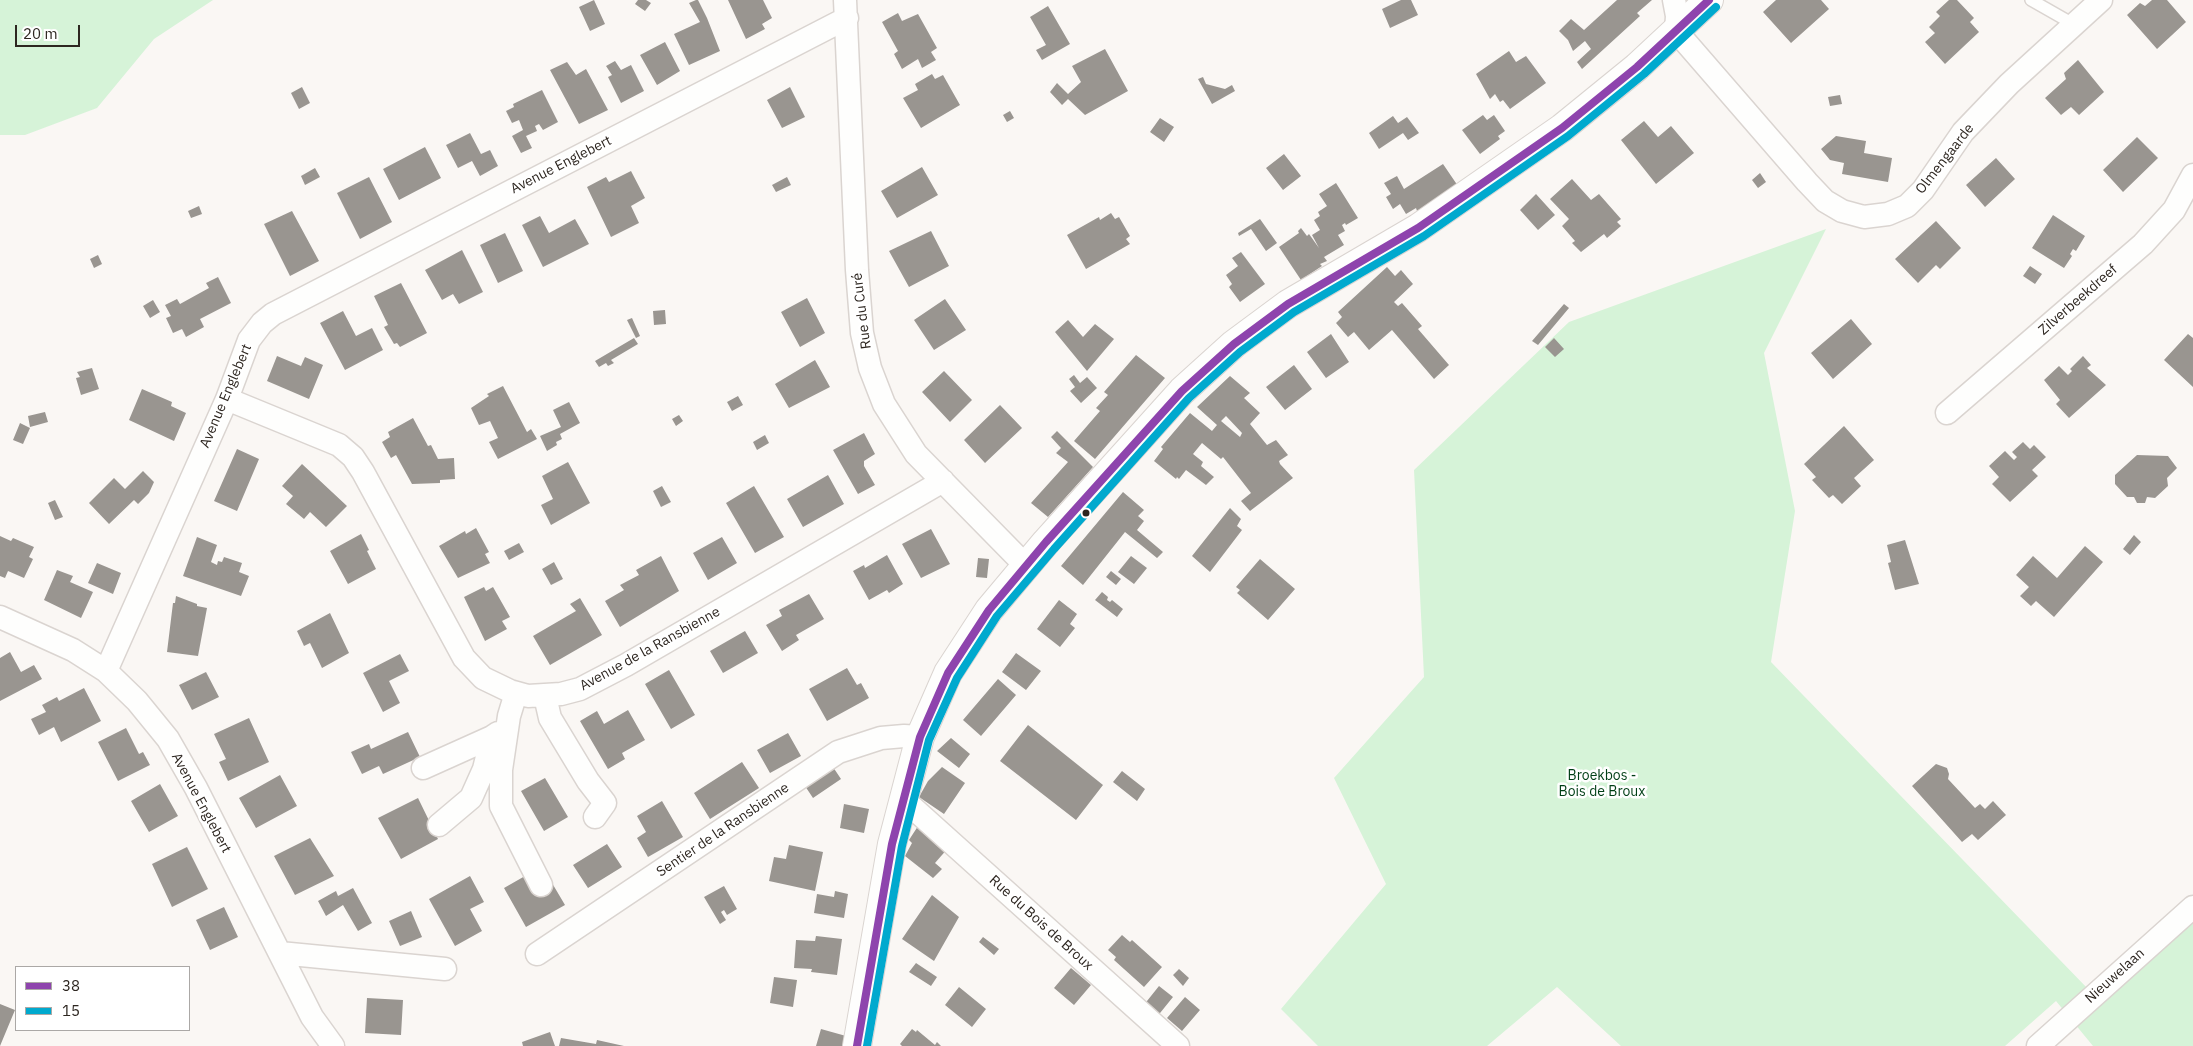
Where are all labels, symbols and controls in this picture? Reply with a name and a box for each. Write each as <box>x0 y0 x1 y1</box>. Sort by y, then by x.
scale bar <box>18 15 82 47</box>
text: 20 m <box>23 24 58 43</box>
street label: Olmengaarde <box>1912 120 1978 198</box>
street label: Avenue Englebert <box>508 132 614 198</box>
street label: Zilverbeekdreef <box>2035 261 2121 339</box>
street label: Rue du Curé <box>849 272 875 350</box>
street label: Avenue Englebert <box>197 342 255 450</box>
unlabelled marker <box>1081 508 1091 518</box>
street label: Avenue de la Ransbienne <box>577 603 723 695</box>
street label: Avenue Englebert <box>168 750 234 856</box>
park label: Broekbos - Bois de Broux <box>1559 768 1645 800</box>
street label: Sentier de la Ransbienne <box>654 779 792 881</box>
street label: Rue du Bois de Broux <box>986 872 1096 974</box>
street label: Nieuwelaan <box>2082 945 2148 1007</box>
legend <box>15 966 190 1031</box>
text: 38 <box>62 976 80 995</box>
text: 15 <box>62 1001 80 1020</box>

